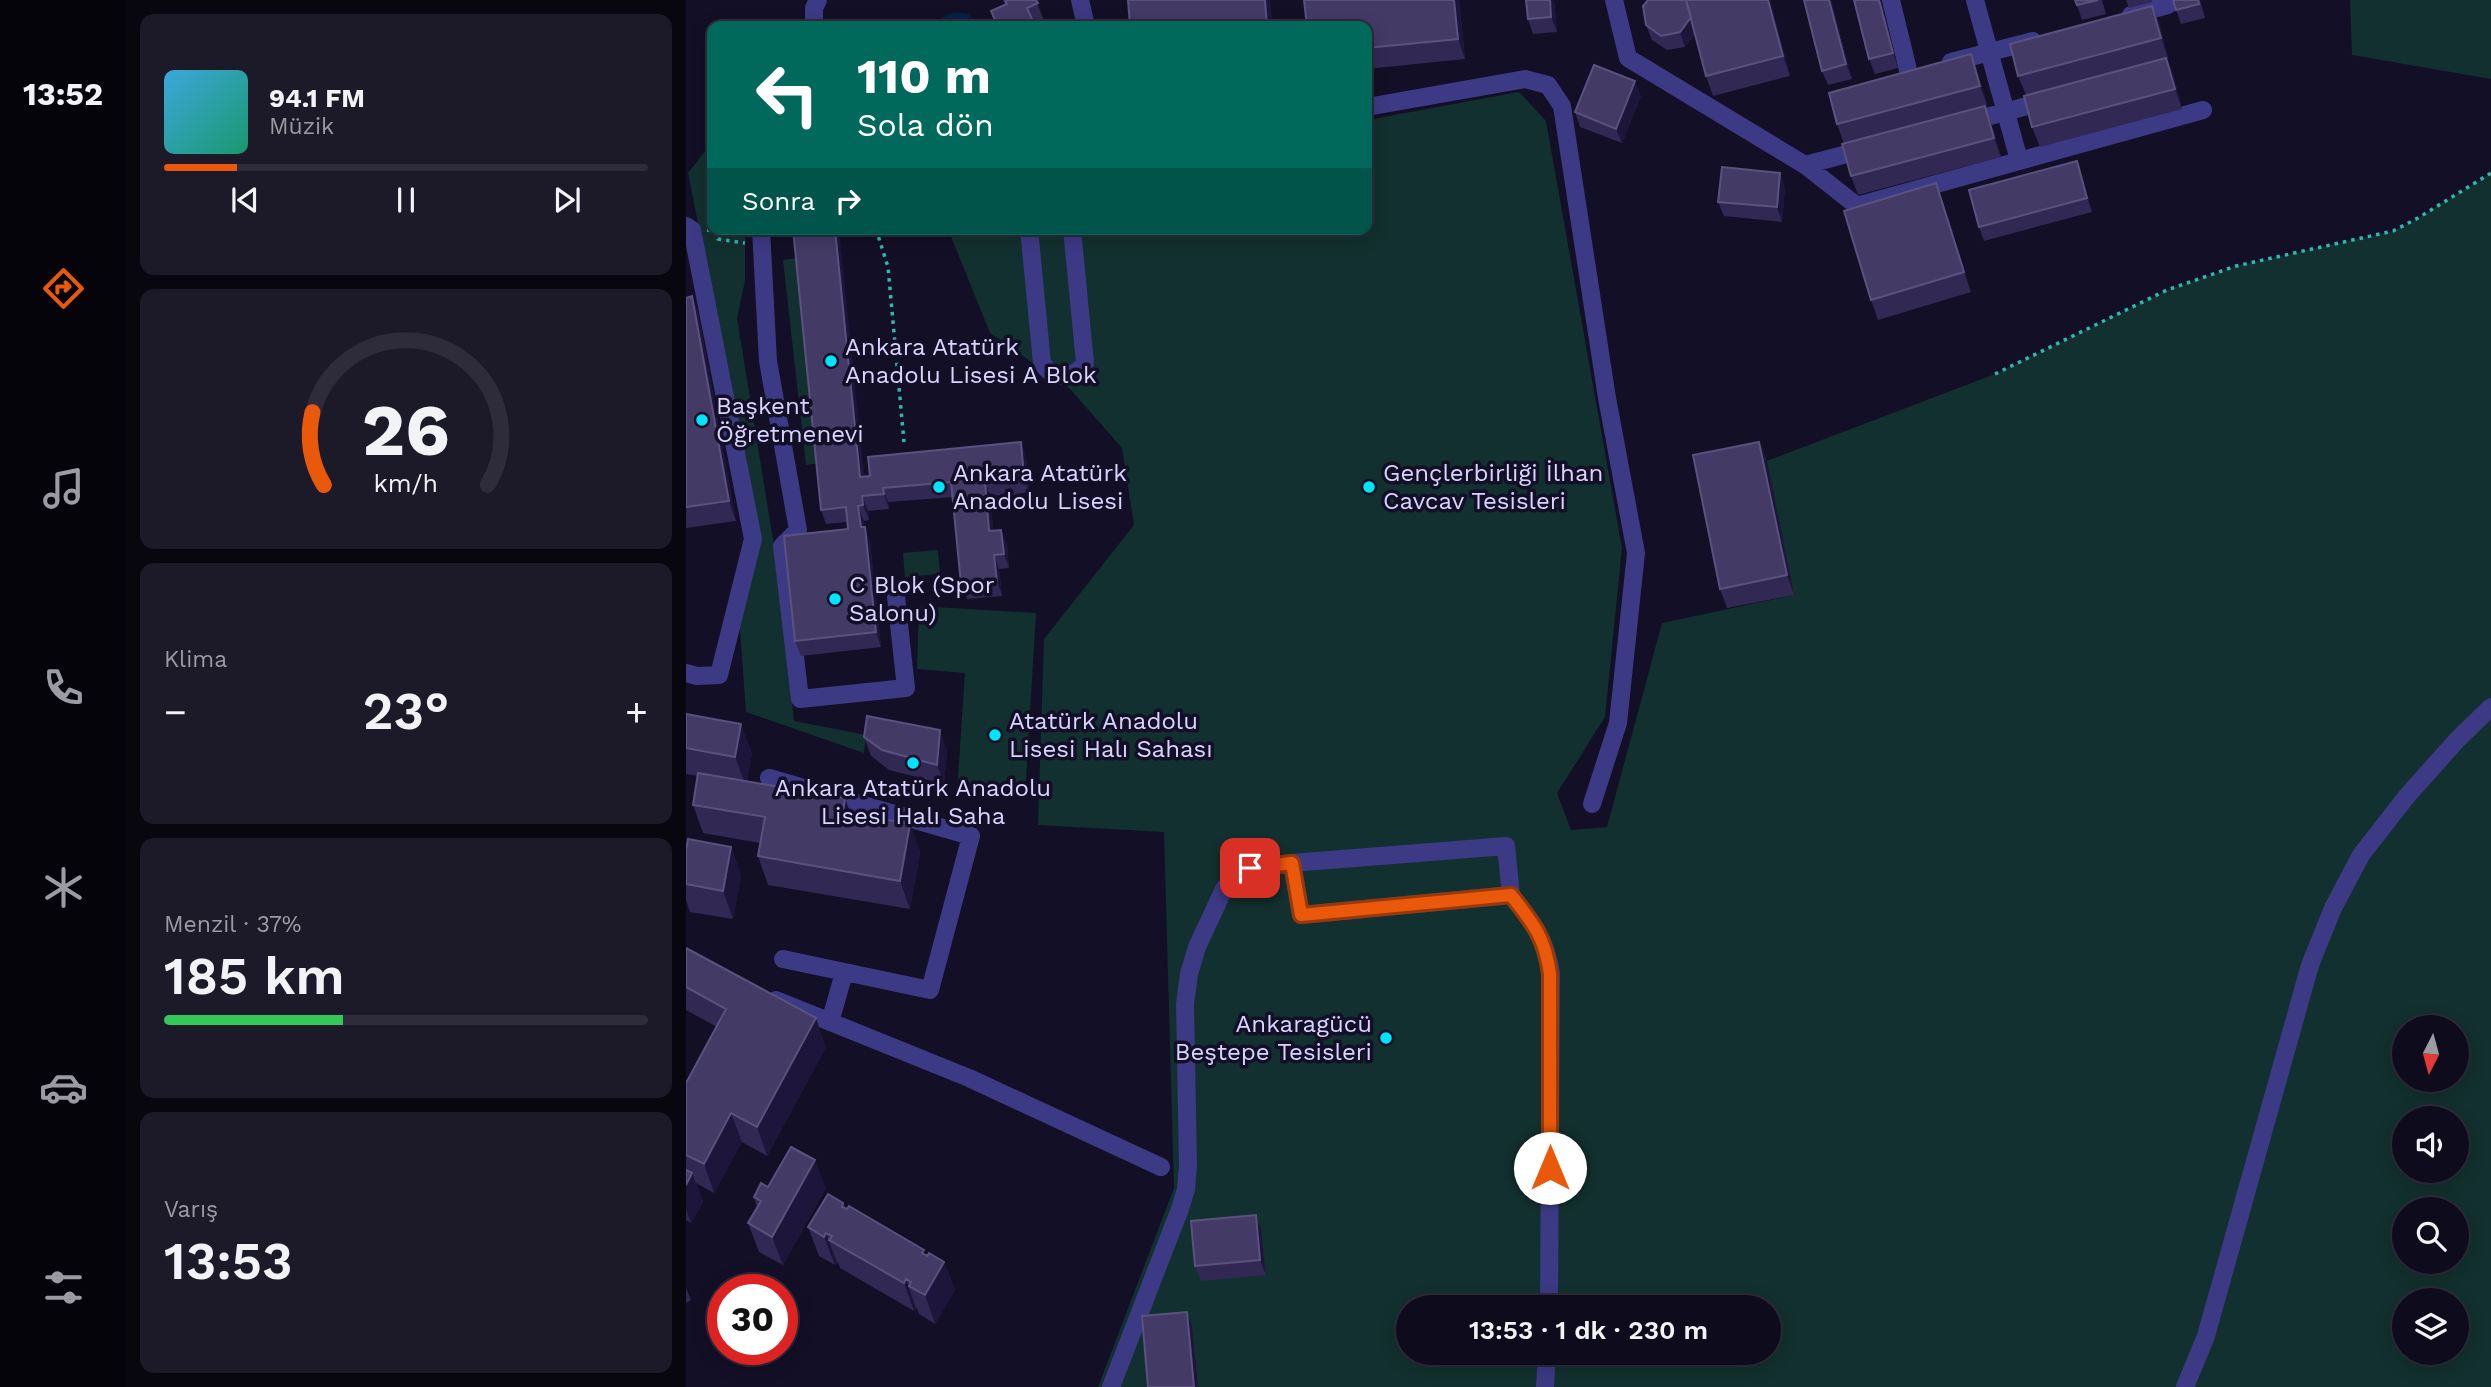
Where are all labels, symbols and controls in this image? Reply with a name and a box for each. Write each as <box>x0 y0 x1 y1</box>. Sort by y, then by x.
text: 110 m <box>857 47 991 105</box>
icon: left <box>742 49 833 140</box>
text: 13:52 <box>23 75 103 113</box>
text: 94.1 FM <box>269 83 365 113</box>
text: Sola dön <box>857 106 994 144</box>
text: Müzik <box>269 113 334 140</box>
icon: previous <box>226 181 264 219</box>
icon: pause <box>387 181 425 219</box>
icon: next <box>548 181 586 219</box>
icon: right <box>829 182 867 220</box>
text: Sonra <box>742 186 815 216</box>
icon: directions <box>39 264 88 313</box>
place label: Ankara Atatürk Anadolu Lisesi A Blok <box>845 333 1097 389</box>
marker: Ankara Atatürk Anadolu Lisesi A Blok <box>823 353 839 369</box>
text: 26 <box>362 387 450 473</box>
place label: Başkent Öğretmenevi <box>716 392 864 448</box>
marker: Başkent Öğretmenevi <box>694 412 710 428</box>
place label: Ankara Atatürk Anadolu Lisesi <box>953 459 1127 515</box>
place label: Gençlerbirliği İlhan Cavcav Tesisleri <box>1383 459 1603 515</box>
icon: music <box>39 464 88 513</box>
text: km/h <box>374 469 438 498</box>
marker: Ankara Atatürk Anadolu Lisesi <box>931 479 947 495</box>
marker: Gençlerbirliği İlhan Cavcav Tesisleri <box>1361 479 1377 495</box>
place label: C Blok (Spor Salonu) <box>849 571 995 627</box>
marker: C Blok (Spor Salonu) <box>827 591 843 607</box>
text: Klima <box>164 646 227 673</box>
icon: phone <box>39 663 88 712</box>
text: 23° <box>363 681 449 742</box>
text: − <box>164 690 187 734</box>
text: + <box>625 690 648 734</box>
place label: Atatürk Anadolu Lisesi Halı Sahası <box>1009 707 1213 763</box>
marker: Atatürk Anadolu Lisesi Halı Sahası <box>987 727 1003 743</box>
marker: Ankara Atatürk Anadolu Lisesi Halı Saha <box>905 755 921 771</box>
place label: Ankara Atatürk Anadolu Lisesi Halı Saha <box>775 774 1051 830</box>
pin <box>1220 838 1280 898</box>
icon: arrive <box>1231 849 1269 887</box>
icon: climate <box>39 863 88 912</box>
text: Menzil · 37% <box>164 911 302 938</box>
text: 185 km <box>164 946 345 1007</box>
place label: Ankaragücü Beştepe Tesisleri <box>1175 1010 1372 1066</box>
north arrow <box>2392 1015 2469 1092</box>
map controls <box>2392 1015 2469 1365</box>
marker: Ankaragücü Beştepe Tesisleri <box>1378 1030 1394 1046</box>
icon: car <box>39 1063 88 1112</box>
button: sound <box>2392 1106 2469 1183</box>
position arrow <box>1513 1131 1587 1205</box>
text: Varış <box>164 1196 218 1223</box>
button: search <box>2392 1197 2469 1274</box>
text: 13:53 <box>164 1231 293 1292</box>
icon: filters <box>39 1263 88 1312</box>
speed limit sign: 30 <box>707 1274 798 1365</box>
button: layers <box>2392 1288 2469 1365</box>
text: 13:53 · 1 dk · 230 m <box>1469 1315 1708 1345</box>

